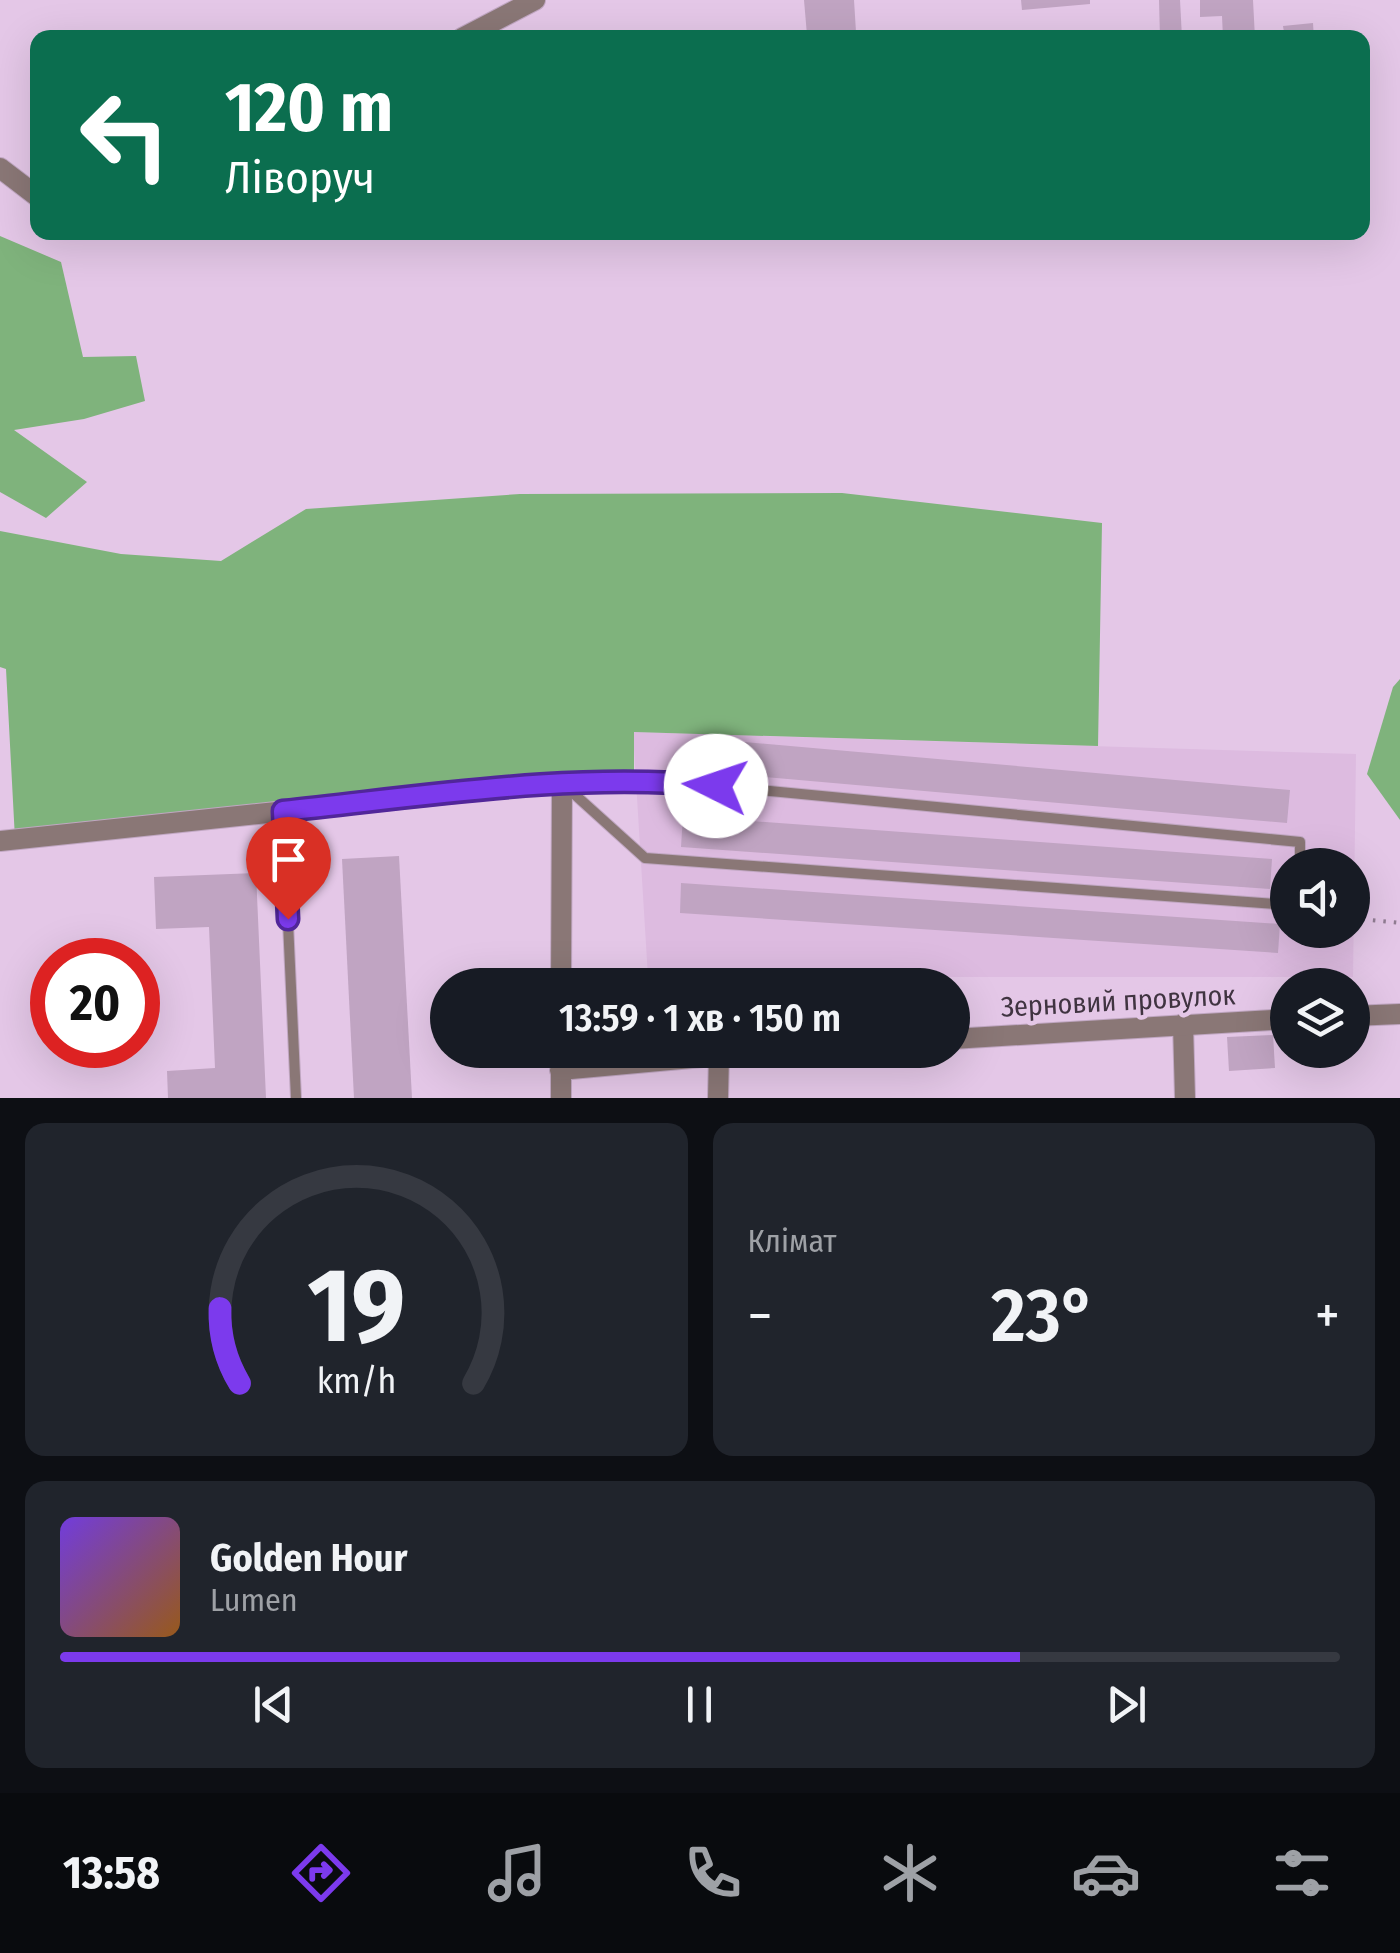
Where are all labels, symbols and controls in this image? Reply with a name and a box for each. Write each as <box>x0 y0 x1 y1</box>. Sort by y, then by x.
text: 120 m <box>225 66 393 150</box>
icon: left <box>60 70 190 200</box>
text: Ліворуч <box>225 151 375 205</box>
position arrow <box>664 734 768 838</box>
pin <box>246 817 331 920</box>
icon: arrive <box>261 832 316 887</box>
map controls <box>1270 848 1370 1068</box>
button: sound <box>1270 848 1370 948</box>
speed limit sign: 20 <box>30 938 160 1068</box>
button: layers <box>1270 968 1370 1068</box>
street label: Зерновий провулок <box>1000 978 1236 1024</box>
text: 13:59 · 1 хв · 150 m <box>559 995 841 1041</box>
text: Клімат <box>748 1222 837 1260</box>
text: 19 <box>307 1244 405 1369</box>
text: 23° <box>991 1271 1096 1361</box>
text: − <box>748 1283 772 1349</box>
text: + <box>1315 1283 1340 1349</box>
text: km/h <box>316 1360 396 1402</box>
text: Golden Hour <box>210 1535 408 1581</box>
text: Lumen <box>210 1581 298 1619</box>
icon: previous <box>246 1677 301 1732</box>
icon: pause <box>672 1677 727 1732</box>
icon: next <box>1099 1677 1154 1732</box>
icon: directions <box>286 1838 356 1908</box>
icon: music <box>482 1838 552 1908</box>
icon: phone <box>678 1838 748 1908</box>
icon: climate <box>875 1838 945 1908</box>
icon: car <box>1071 1838 1141 1908</box>
icon: filters <box>1267 1838 1337 1908</box>
text: 13:58 <box>63 1846 160 1900</box>

